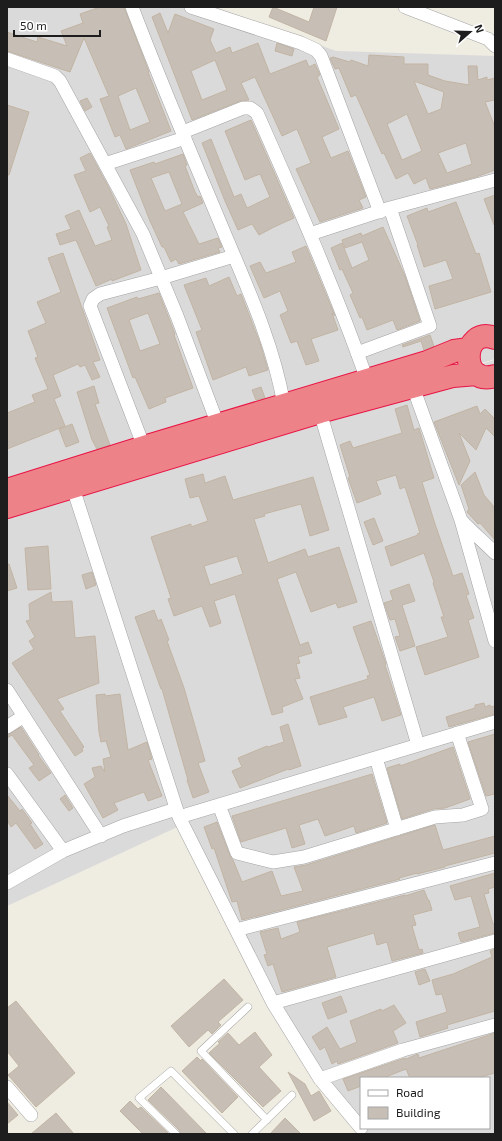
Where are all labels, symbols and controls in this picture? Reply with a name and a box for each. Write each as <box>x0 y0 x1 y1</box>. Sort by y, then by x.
scale bar <box>14 12 100 38</box>
north arrow <box>450 12 490 52</box>
text: 50 m <box>20 18 47 32</box>
text: N <box>472 22 487 34</box>
legend <box>360 1077 490 1129</box>
text: Road <box>396 1085 424 1099</box>
text: Building <box>396 1105 441 1119</box>

